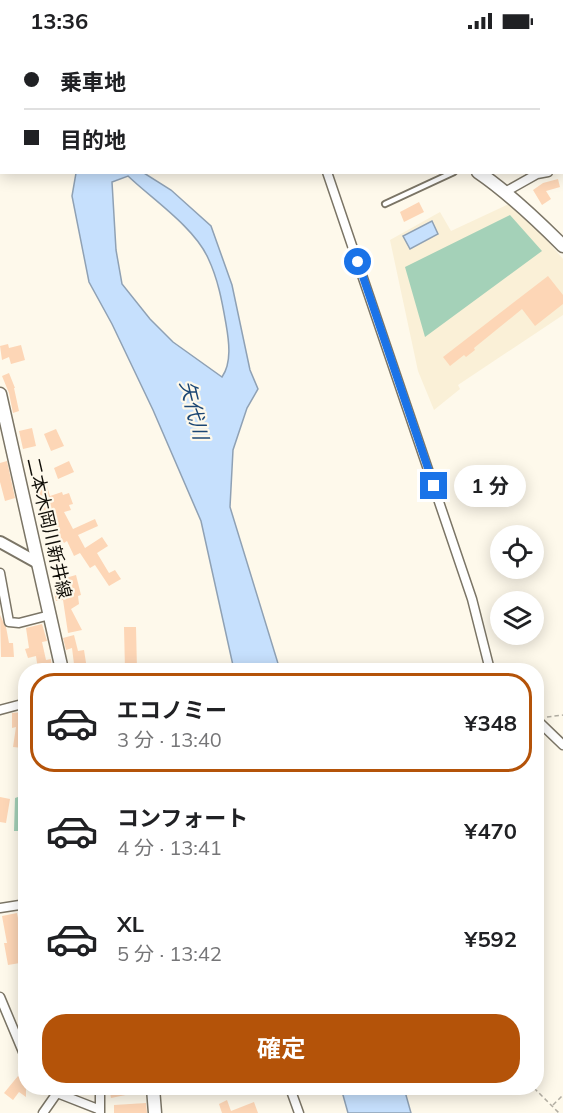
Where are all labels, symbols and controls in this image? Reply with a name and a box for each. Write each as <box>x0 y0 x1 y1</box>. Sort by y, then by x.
text: 13:36 <box>30 7 88 35</box>
text: 乗車地 <box>60 68 126 96</box>
text: 目的地 <box>60 126 126 154</box>
route start <box>344 248 371 275</box>
water label: 矢代川 <box>175 378 214 444</box>
street label: 二本木岡川新井線 <box>22 455 77 601</box>
callout: 1 分 <box>455 465 527 507</box>
route end <box>420 472 447 499</box>
text: 1 分 <box>471 473 509 498</box>
map controls <box>490 525 544 645</box>
button: locate <box>490 525 544 579</box>
button: layers <box>490 591 544 645</box>
icon: car <box>45 696 99 750</box>
text: エコノミー <box>117 696 227 724</box>
text: ¥348 <box>464 709 517 737</box>
text: 3 分 · 13:40 <box>117 727 222 752</box>
icon: car <box>45 804 99 858</box>
text: コンフォート <box>117 804 248 832</box>
text: ¥470 <box>464 817 517 845</box>
text: 4 分 · 13:41 <box>117 835 222 860</box>
text: XL <box>117 910 144 938</box>
icon: car <box>45 912 99 966</box>
text: ¥592 <box>464 925 517 953</box>
text: 5 分 · 13:42 <box>117 941 222 966</box>
button: 確定 <box>42 1014 520 1083</box>

